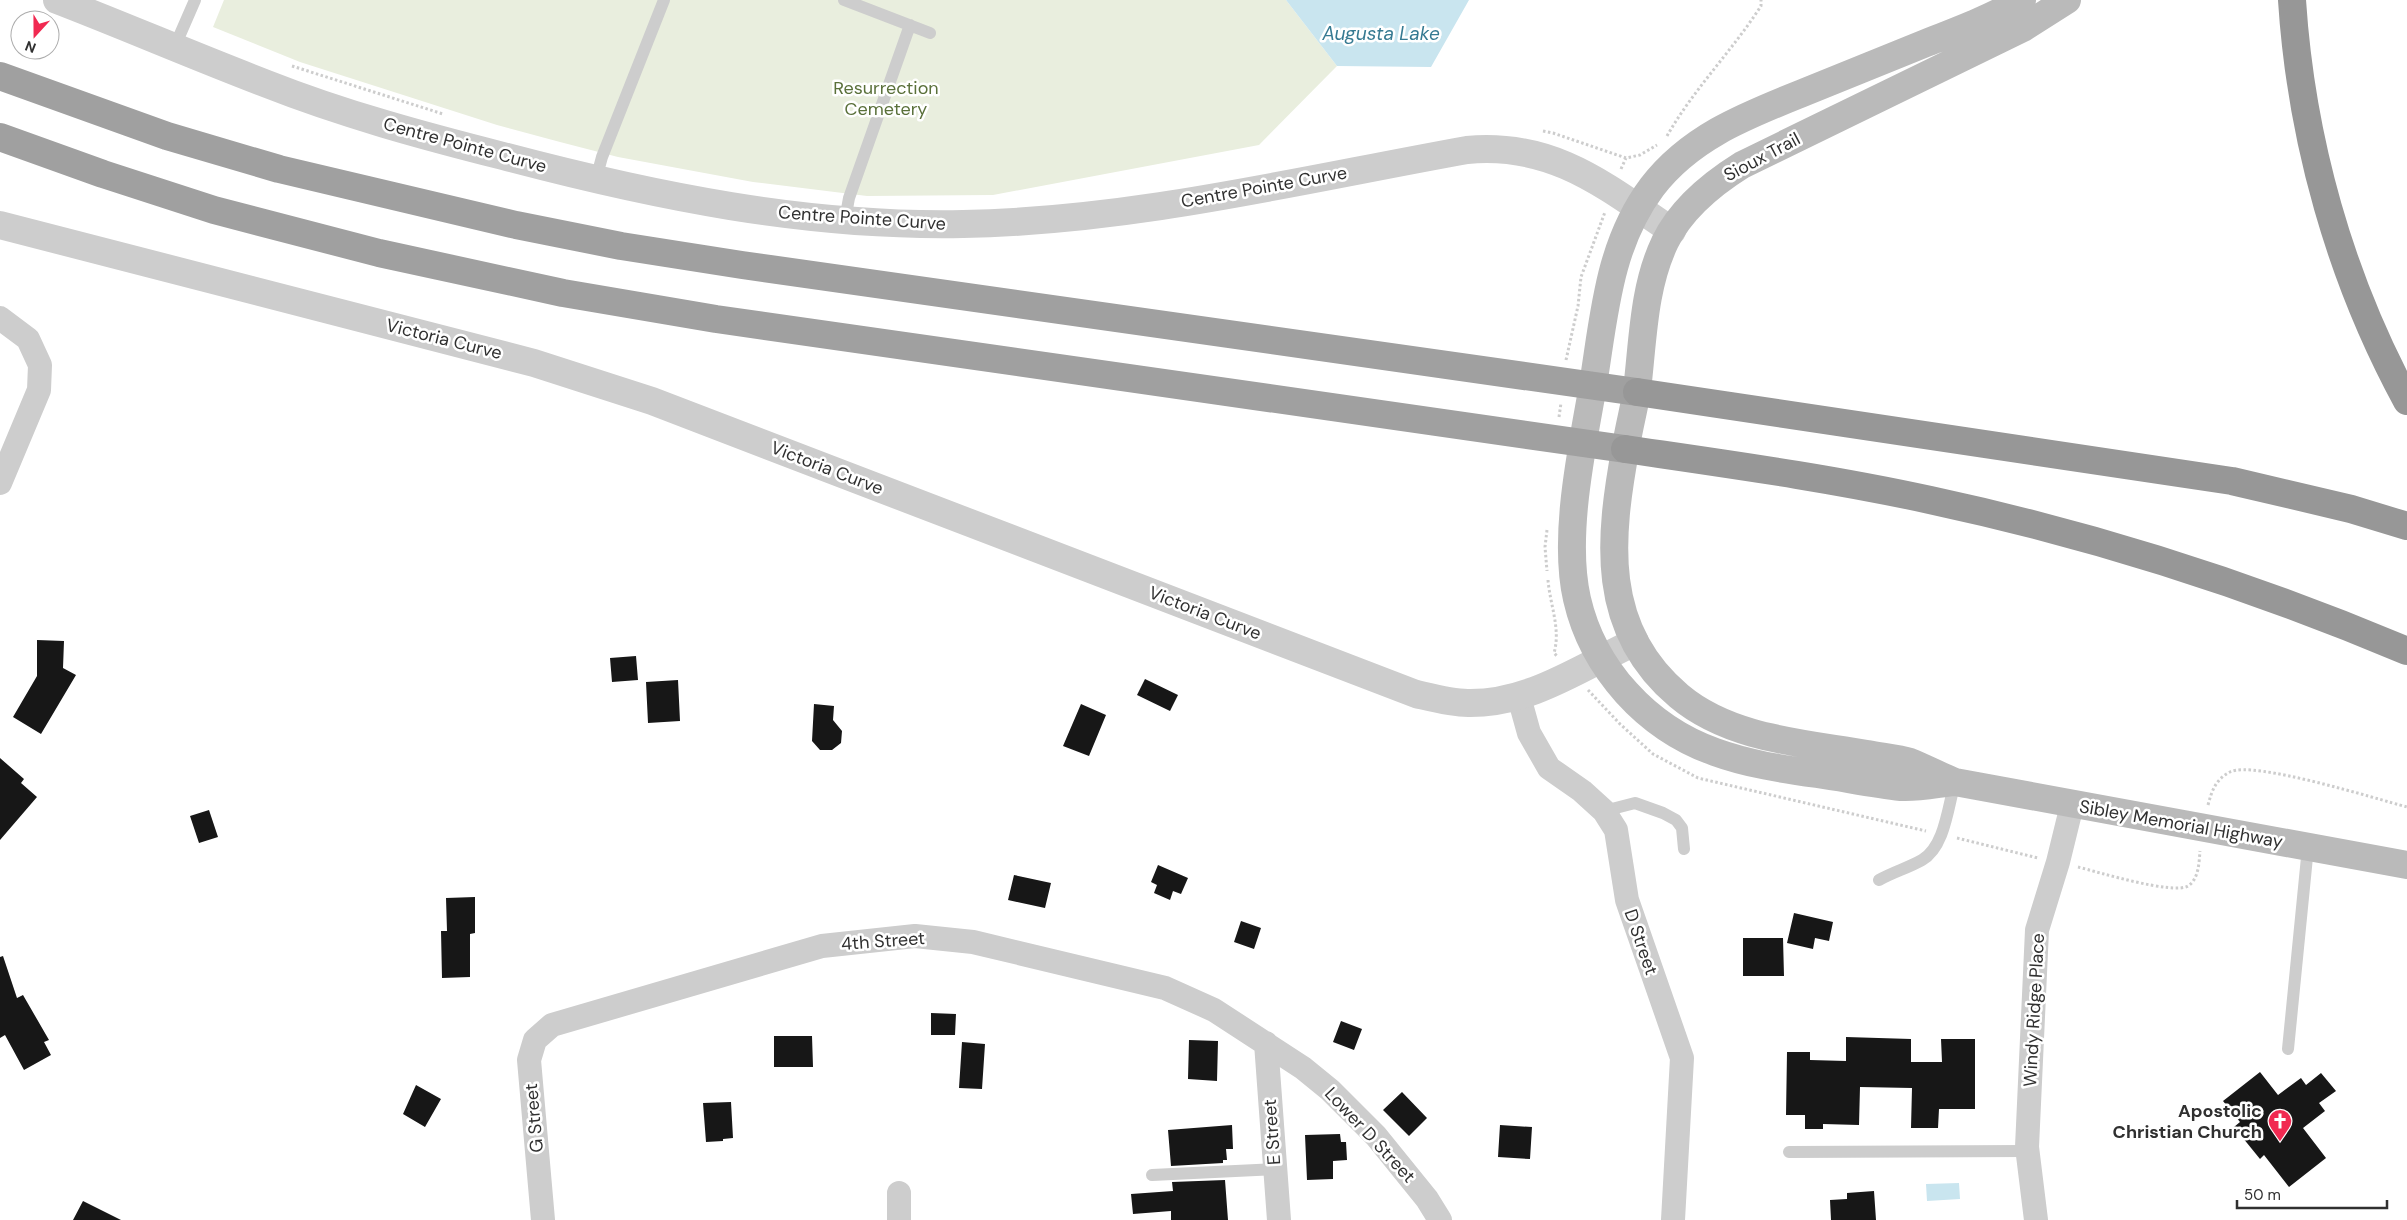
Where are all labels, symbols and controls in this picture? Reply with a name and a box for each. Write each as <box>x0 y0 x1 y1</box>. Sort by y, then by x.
north arrow <box>10 10 60 60</box>
water label: Augusta Lake <box>1321 21 1440 46</box>
text: N <box>22 37 38 57</box>
park label: Resurrection Cemetery <box>833 76 939 121</box>
street label: Centre Pointe Curve <box>381 112 549 178</box>
street label: Sioux Trail <box>1720 127 1804 187</box>
street label: Centre Pointe Curve <box>1179 161 1349 213</box>
street label: Centre Pointe Curve <box>777 200 947 236</box>
street label: Victoria Curve <box>384 313 504 365</box>
street label: Victoria Curve <box>767 436 887 500</box>
street label: Victoria Curve <box>1145 581 1265 645</box>
street label: Sibley Memorial Highway <box>2077 794 2285 854</box>
street label: D Street <box>1619 906 1663 978</box>
street label: 4th Street <box>840 926 926 956</box>
street label: Windy Ridge Place <box>2018 933 2050 1087</box>
street label: G Street <box>519 1082 549 1154</box>
street label: Lower D Street <box>1319 1082 1421 1188</box>
street label: E Street <box>1258 1098 1286 1166</box>
place label: Apostolic Christian Church <box>2113 1099 2262 1144</box>
church icon: Apostolic Christian Church <box>2267 1108 2293 1142</box>
scale bar <box>2237 1178 2387 1210</box>
text: 50 m <box>2244 1185 2281 1205</box>

